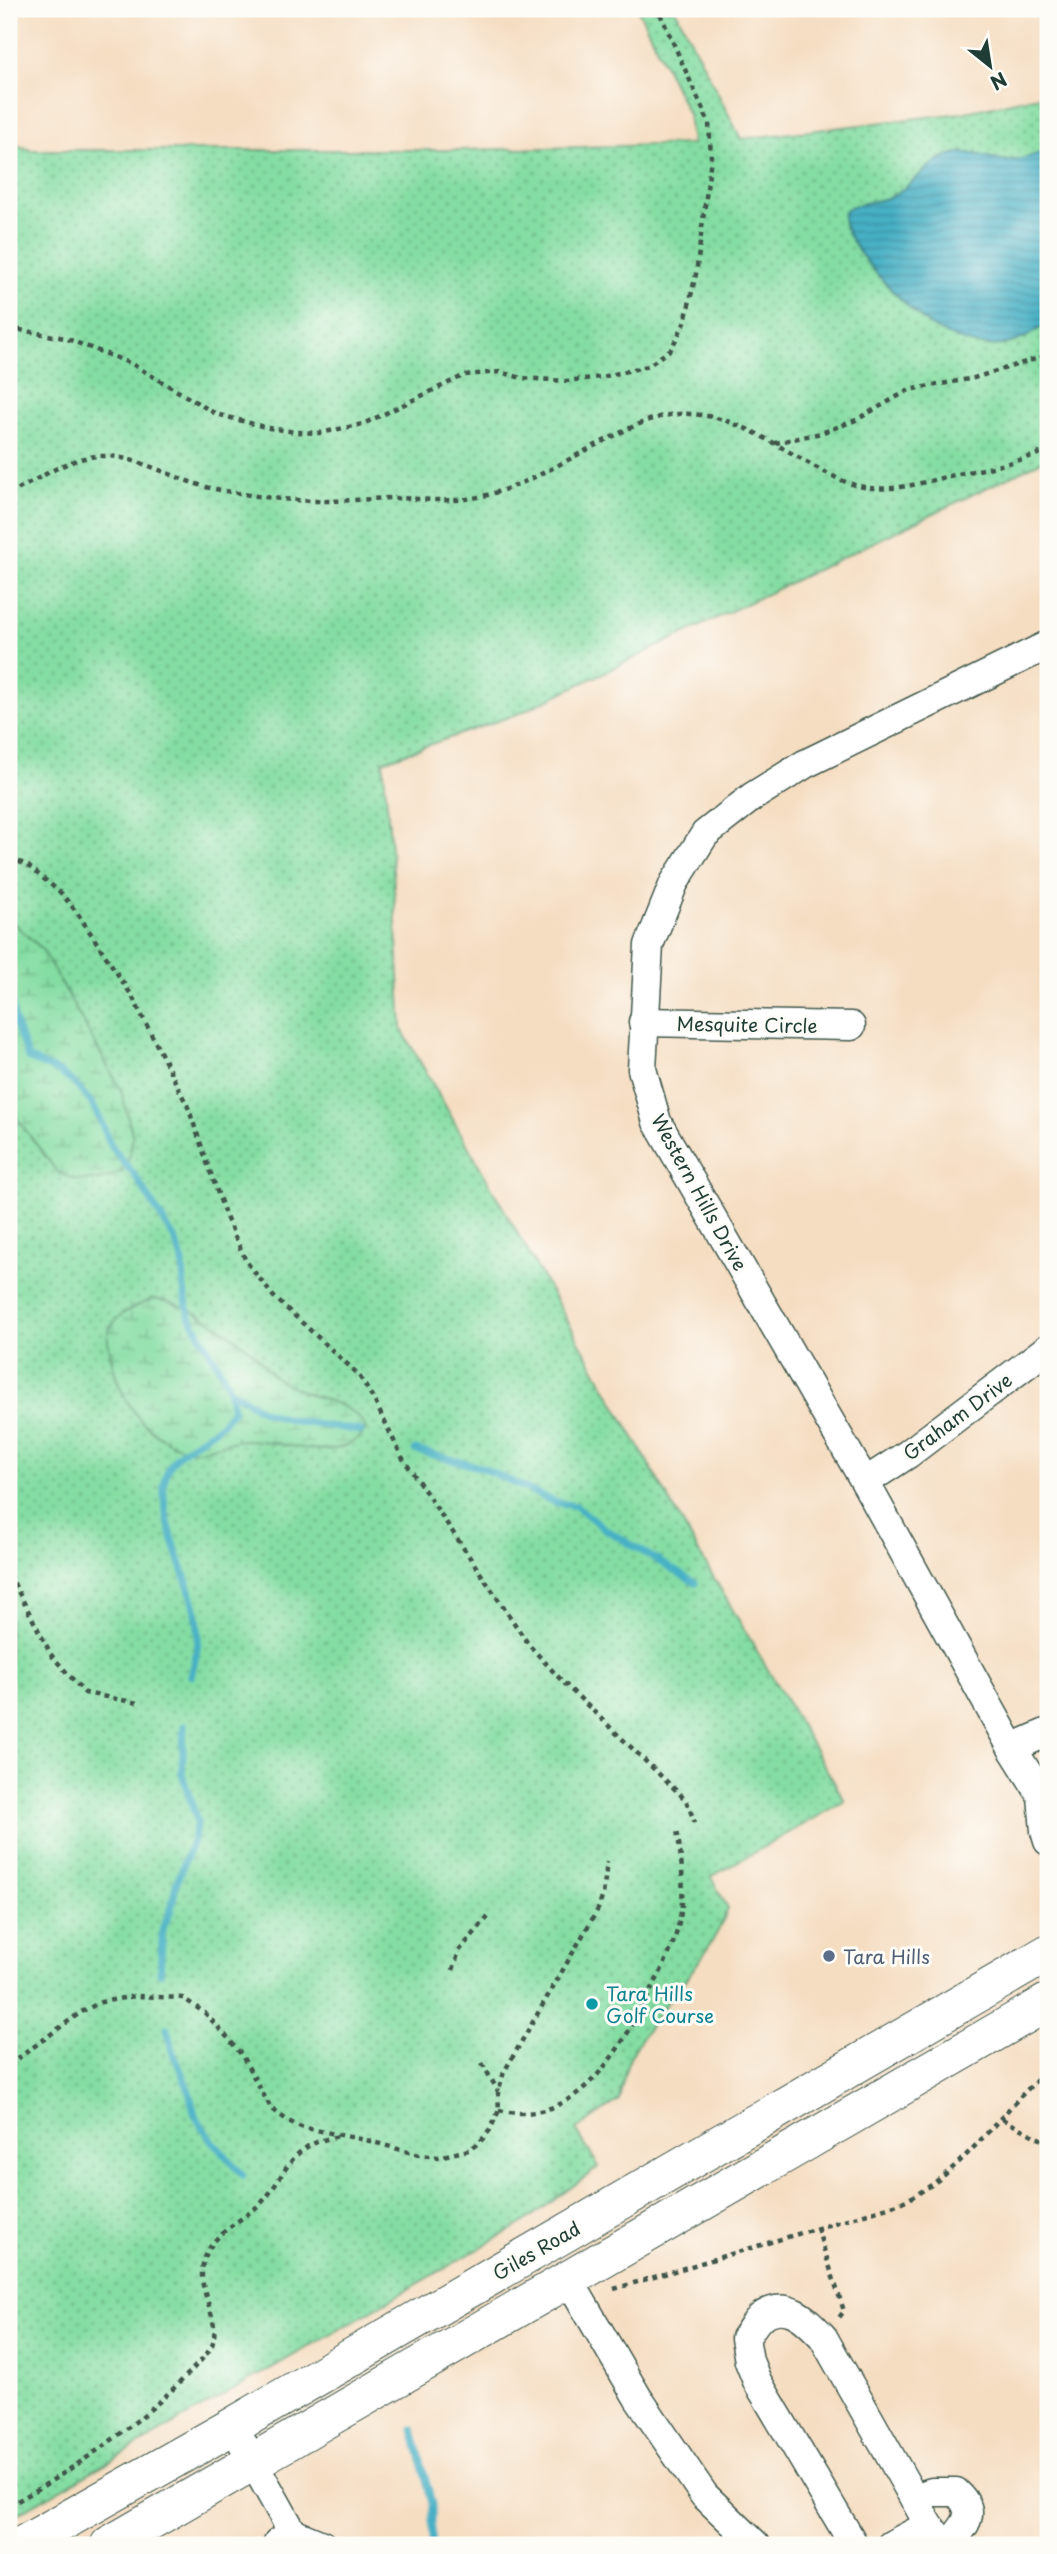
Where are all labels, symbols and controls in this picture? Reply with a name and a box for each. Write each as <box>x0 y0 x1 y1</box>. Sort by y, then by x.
north arrow <box>956 32 1026 102</box>
text: N <box>985 66 1013 97</box>
street label: Mesquite Circle <box>676 1009 818 1039</box>
street label: Western Hills Drive <box>645 1108 755 1276</box>
street label: Graham Drive <box>897 1366 1017 1466</box>
place label: Tara Hills <box>843 1942 930 1970</box>
marker: Tara Hills <box>821 1948 837 1964</box>
place label: Tara Hills Golf Course <box>606 1979 714 2029</box>
marker: Tara Hills Golf Course <box>584 1996 600 2012</box>
street label: Giles Road <box>487 2214 585 2286</box>

